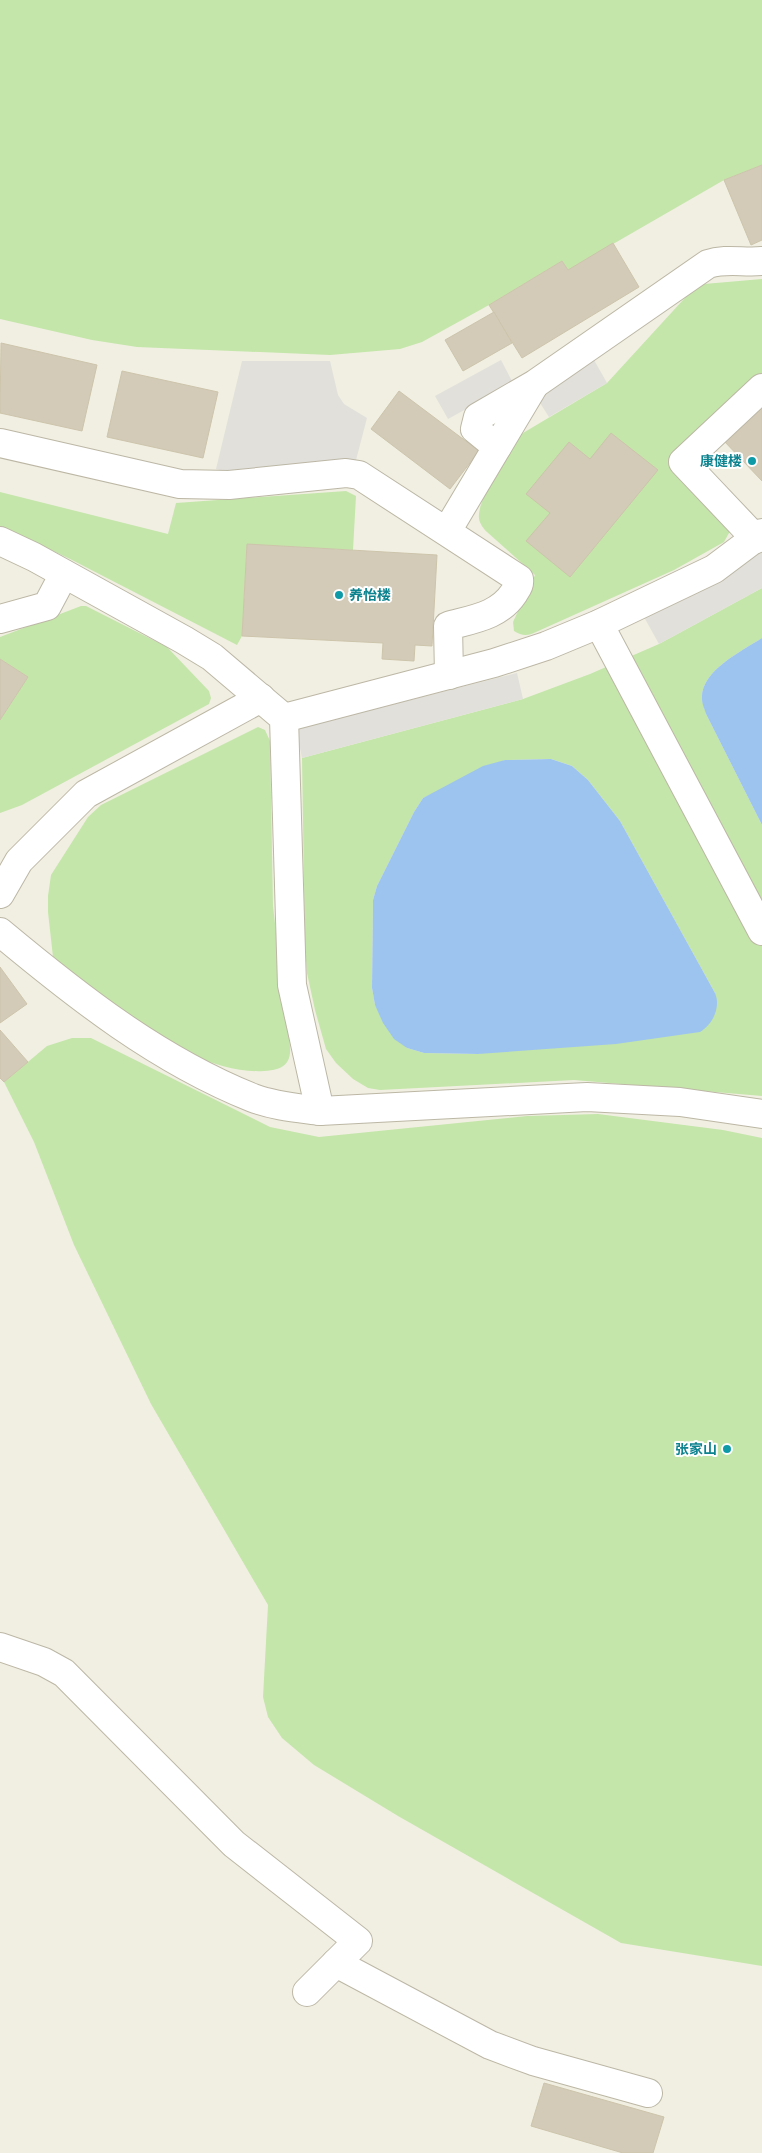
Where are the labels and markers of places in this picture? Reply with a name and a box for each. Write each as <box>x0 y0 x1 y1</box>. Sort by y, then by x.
place label: 康健楼 <box>700 453 742 469</box>
marker: 康健楼 <box>746 455 758 467</box>
place label: 养怡楼 <box>349 587 391 603</box>
marker: 养怡楼 <box>333 589 345 601</box>
place label: 张家山 <box>675 1441 717 1457</box>
marker: 张家山 <box>721 1443 733 1455</box>

